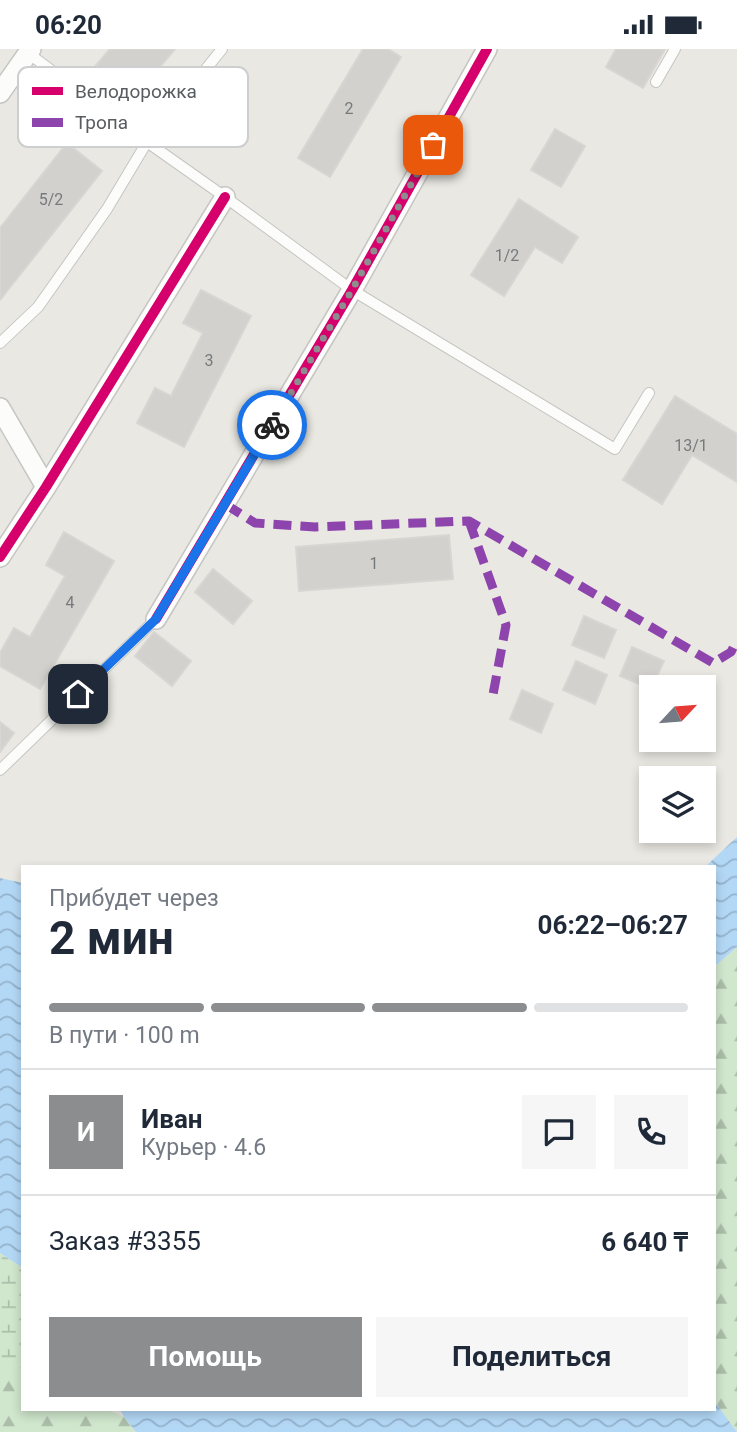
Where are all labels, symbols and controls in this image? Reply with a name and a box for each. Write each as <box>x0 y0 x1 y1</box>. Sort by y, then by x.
text: 06:20 <box>35 10 102 40</box>
legend <box>18 67 248 147</box>
text: Велодорожка <box>75 80 197 103</box>
house number: 2 <box>345 99 354 118</box>
text: Тропа <box>75 111 128 134</box>
pin <box>403 115 463 175</box>
icon: bag <box>414 126 452 164</box>
house number: 5/2 <box>39 190 63 209</box>
house number: 1/2 <box>495 246 519 265</box>
house number: 3 <box>205 351 214 370</box>
courier <box>237 390 307 460</box>
icon: bike <box>253 406 291 444</box>
house number: 13/1 <box>674 436 708 455</box>
house number: 1 <box>370 554 379 573</box>
house number: 4 <box>66 593 75 612</box>
pin <box>48 664 108 724</box>
icon: home <box>59 675 97 713</box>
north arrow <box>639 675 716 753</box>
map controls <box>639 675 716 843</box>
button: layers <box>639 766 716 843</box>
text: Прибудет через <box>49 885 219 912</box>
text: 06:22–06:27 <box>538 910 688 940</box>
text: 2 мин <box>49 911 174 965</box>
text: В пути · 100 m <box>49 1022 200 1049</box>
button: chat <box>522 1095 596 1169</box>
button: phone <box>614 1095 688 1169</box>
text: Иван <box>141 1104 203 1134</box>
text: И <box>77 1117 95 1147</box>
text: Курьер · 4.6 <box>141 1134 266 1161</box>
text: Заказ #3355 <box>49 1226 201 1256</box>
text: 6 640 ₸ <box>601 1227 688 1257</box>
button: Помощь <box>49 1317 362 1397</box>
button: Поделиться <box>376 1317 688 1397</box>

